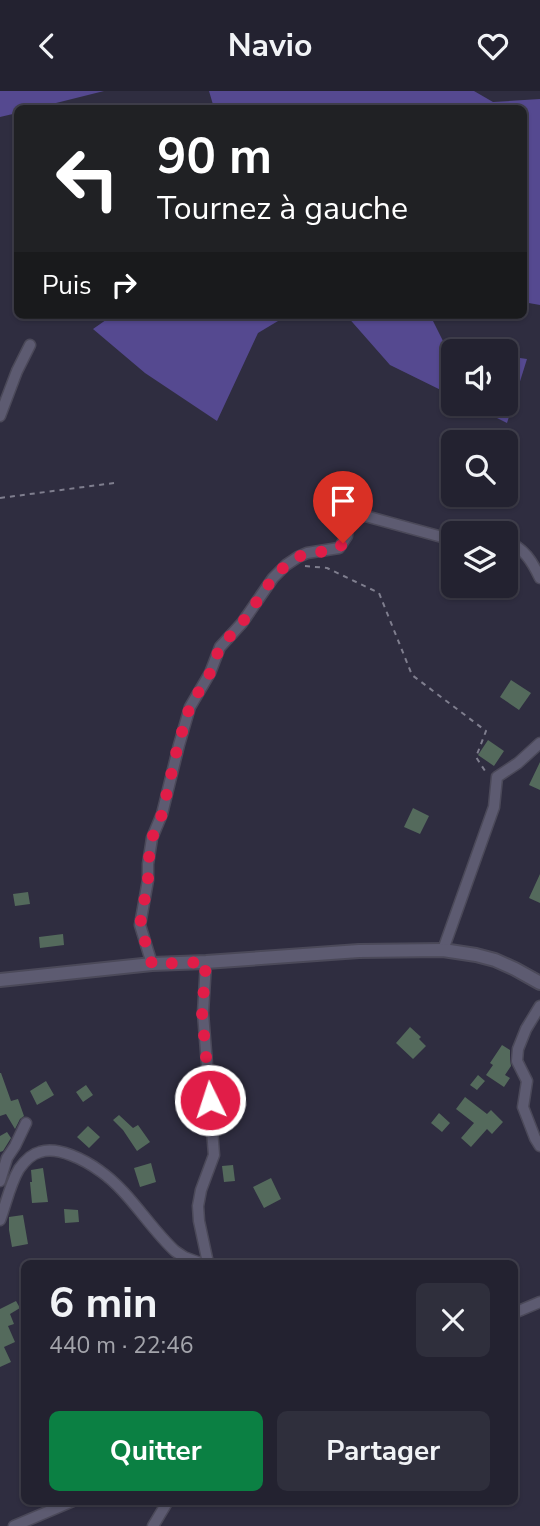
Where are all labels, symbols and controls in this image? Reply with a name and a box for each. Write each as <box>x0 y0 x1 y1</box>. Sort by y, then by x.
text: Navio <box>228 24 312 67</box>
icon: back <box>28 27 66 65</box>
icon: heart <box>474 27 512 65</box>
text: 90 m <box>157 123 272 190</box>
icon: left <box>42 133 133 224</box>
text: Tournez à gauche <box>157 187 408 230</box>
icon: right <box>105 266 143 304</box>
text: Puis <box>42 268 91 303</box>
map controls <box>441 339 518 598</box>
button: sound <box>441 339 518 416</box>
button: search <box>441 430 518 507</box>
pin <box>313 471 373 543</box>
icon: arrive <box>324 482 362 520</box>
button: layers <box>441 521 518 598</box>
position arrow <box>173 1063 247 1137</box>
text: 6 min <box>49 1275 158 1332</box>
button: close <box>416 1283 490 1357</box>
text: 440 m · 22:46 <box>49 1330 194 1361</box>
button: Quitter <box>49 1411 263 1491</box>
button: Partager <box>277 1411 490 1491</box>

